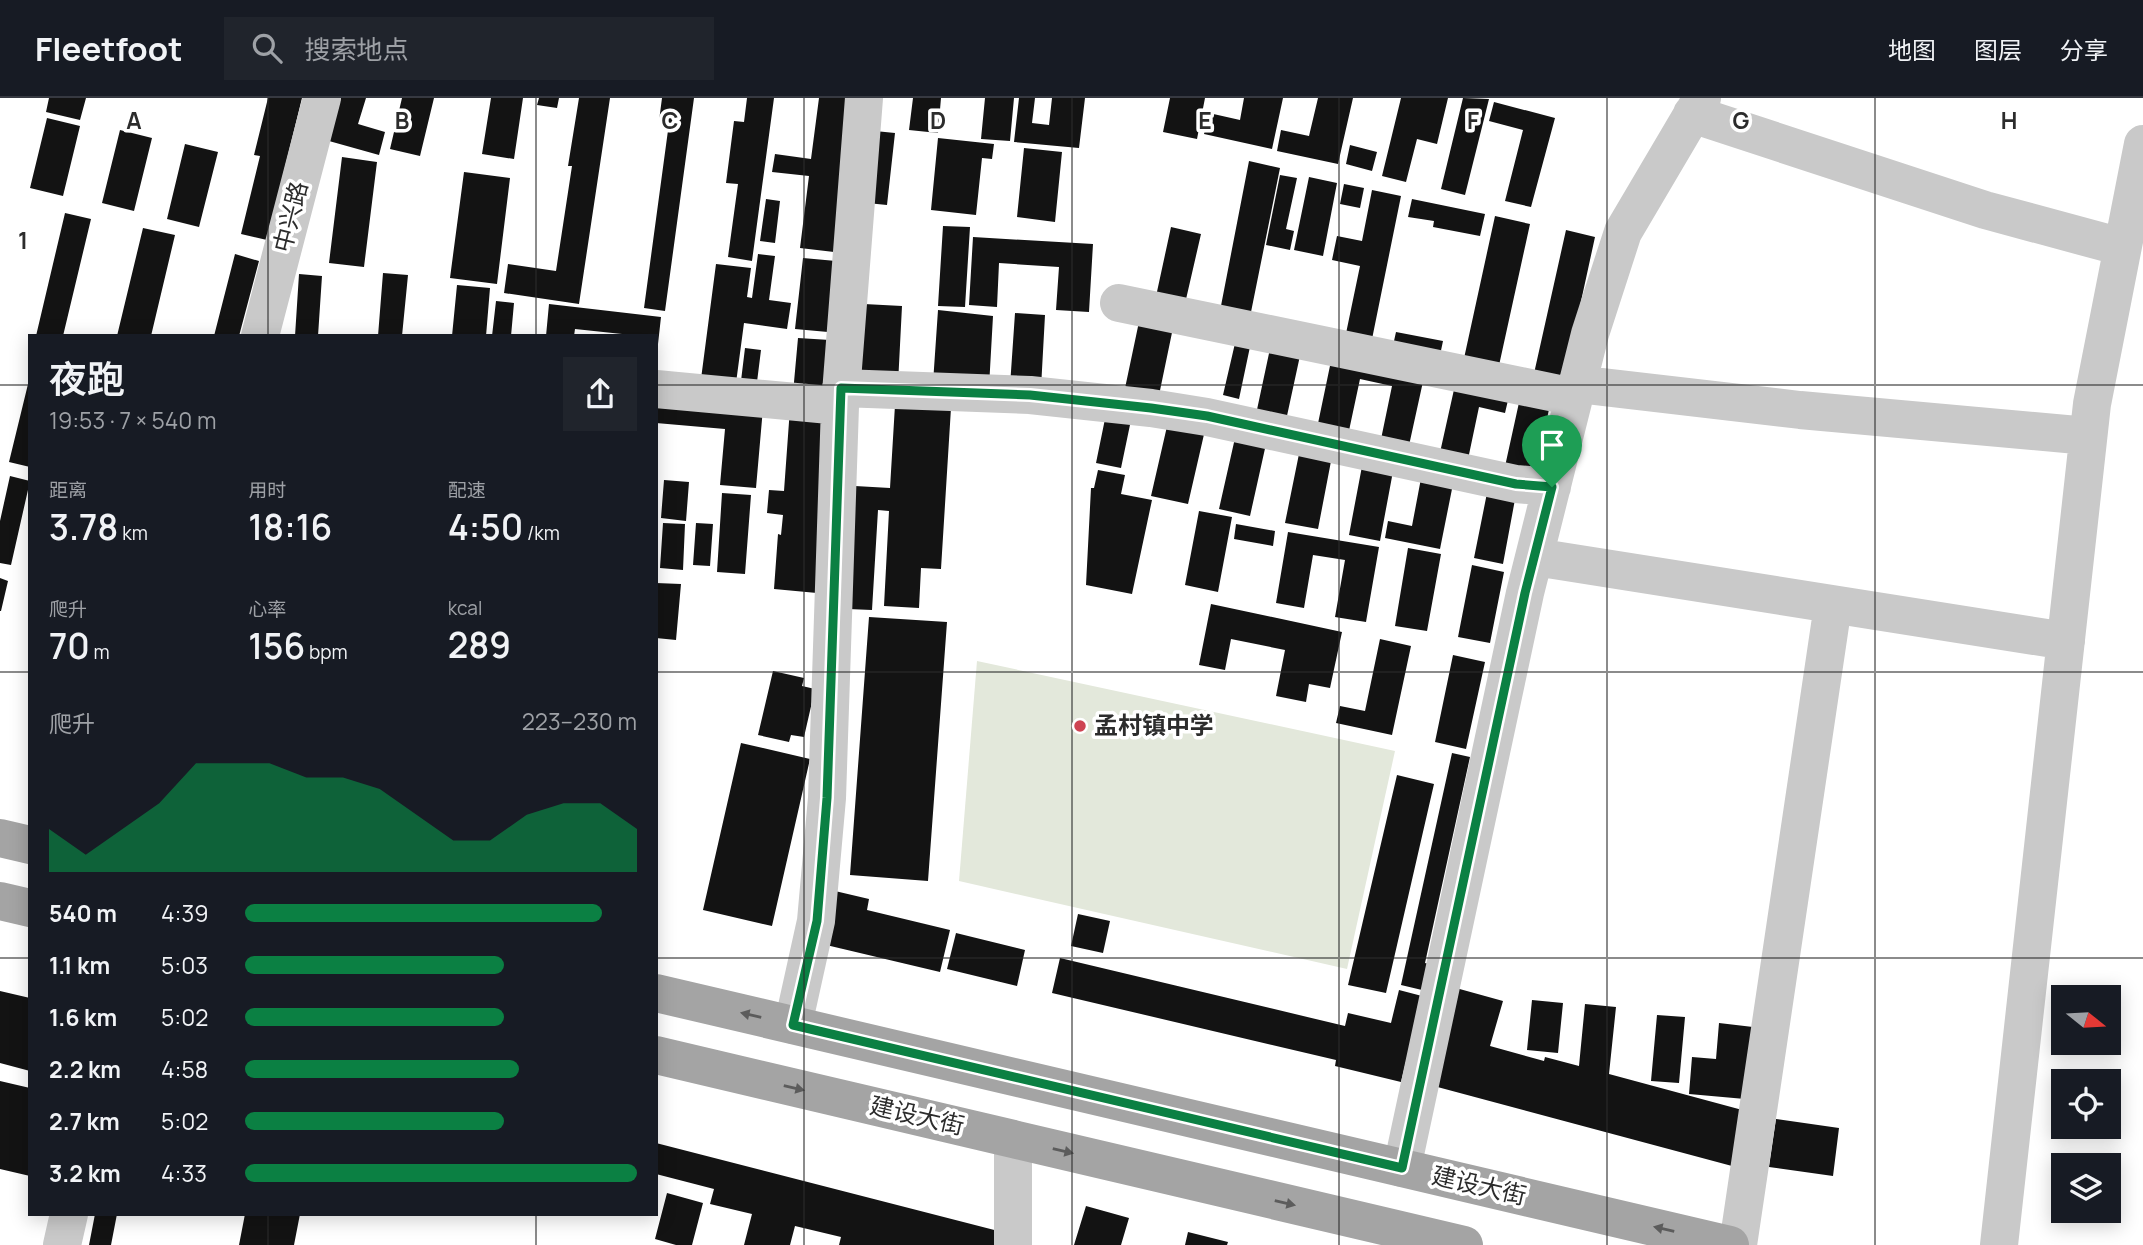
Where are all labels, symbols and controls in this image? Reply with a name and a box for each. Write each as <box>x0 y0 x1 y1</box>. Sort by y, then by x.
search box <box>224 17 714 80</box>
text: Fleetfoot <box>35 26 182 71</box>
icon: search <box>248 29 286 67</box>
text: 搜索地点 <box>304 31 408 67</box>
text: 地图 <box>1888 33 1936 66</box>
text: 图层 <box>1974 33 2022 66</box>
text: 分享 <box>2060 33 2108 66</box>
text: A <box>126 104 142 136</box>
text: B <box>395 104 409 136</box>
text: C <box>662 104 679 136</box>
text: D <box>930 104 946 136</box>
text: E <box>1198 104 1212 136</box>
text: F <box>1467 104 1479 136</box>
text: G <box>1733 104 1750 136</box>
text: H <box>2001 104 2017 136</box>
street label: 中兴路 <box>265 178 314 256</box>
text: 1 <box>18 224 28 256</box>
text: 夜跑 <box>49 352 125 404</box>
button: share <box>563 357 637 431</box>
text: 19:53 · 7 × 540 m <box>49 404 216 436</box>
pin <box>1522 415 1582 487</box>
icon: arrive <box>1533 426 1571 464</box>
text: 距离 <box>49 477 87 503</box>
text: 用时 <box>248 477 286 503</box>
text: 配速 <box>448 477 486 503</box>
text: 3.78 <box>49 503 118 551</box>
text: 18:16 <box>248 503 332 551</box>
text: 4:50 <box>448 503 523 551</box>
text: km <box>118 520 148 546</box>
text: /km <box>523 520 560 546</box>
text: kcal <box>448 595 482 621</box>
text: 爬升 <box>49 596 87 622</box>
text: 心率 <box>248 596 286 622</box>
text: 289 <box>448 621 511 669</box>
text: 70 <box>49 622 90 670</box>
text: 156 <box>248 622 305 670</box>
text: m <box>90 639 110 665</box>
text: bpm <box>305 639 348 665</box>
text: 223–230 m <box>522 705 637 737</box>
text: 爬升 <box>49 707 95 739</box>
place label: 孟村镇中学 <box>1094 708 1214 741</box>
marker: 孟村镇中学 <box>1072 718 1088 734</box>
text: 540 m <box>49 897 117 929</box>
text: 4:39 <box>161 897 208 929</box>
text: 1.1 km <box>49 949 110 981</box>
text: 5:03 <box>161 949 208 981</box>
north arrow <box>2051 985 2121 1055</box>
map controls <box>2051 985 2121 1223</box>
text: 1.6 km <box>49 1001 117 1033</box>
text: 5:02 <box>161 1001 208 1033</box>
one-way arrow <box>740 1009 762 1020</box>
text: 2.2 km <box>49 1053 121 1085</box>
text: 4:58 <box>161 1053 208 1085</box>
button: locate <box>2051 1069 2121 1139</box>
one-way arrow <box>783 1082 805 1093</box>
street label: 建设大街 <box>867 1088 968 1141</box>
text: 2.7 km <box>49 1105 120 1137</box>
text: 5:02 <box>161 1105 208 1137</box>
one-way arrow <box>1052 1146 1074 1157</box>
button: layers <box>2051 1153 2121 1223</box>
text: 3.2 km <box>49 1157 121 1189</box>
text: 4:33 <box>161 1157 207 1189</box>
street label: 建设大街 <box>1429 1158 1530 1211</box>
one-way arrow <box>1274 1198 1296 1209</box>
one-way arrow <box>1653 1224 1675 1235</box>

